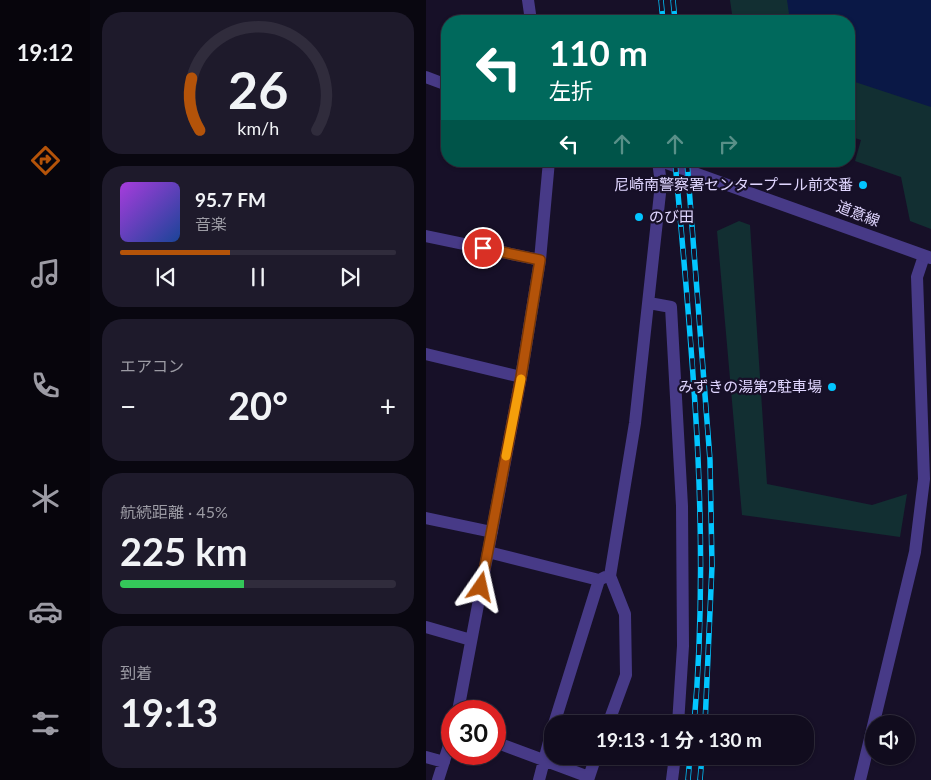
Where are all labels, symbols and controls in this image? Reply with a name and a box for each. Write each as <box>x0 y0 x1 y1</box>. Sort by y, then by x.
text: 110 m <box>549 31 648 73</box>
icon: left <box>466 35 531 100</box>
text: 19:12 <box>17 39 73 66</box>
text: 26 <box>228 58 288 120</box>
text: 左折 <box>549 77 593 104</box>
text: km/h <box>237 117 279 139</box>
icon: left <box>555 130 583 158</box>
icon: ahead <box>608 130 636 158</box>
icon: ahead <box>661 130 689 158</box>
icon: right <box>714 130 742 158</box>
icon: directions <box>28 143 63 178</box>
place label: 尼崎南警察署センタープール前交番 <box>614 175 853 193</box>
marker: 尼崎南警察署センタープール前交番 <box>857 179 869 191</box>
text: 95.7 FM <box>195 188 266 211</box>
street label: 道意線 <box>834 197 883 230</box>
place label: のび田 <box>649 207 694 225</box>
marker: のび田 <box>633 211 645 223</box>
text: 音楽 <box>195 214 227 233</box>
pin <box>462 227 504 269</box>
icon: arrive <box>469 234 497 262</box>
icon: music <box>28 256 63 291</box>
icon: previous <box>152 263 180 291</box>
icon: pause <box>244 263 272 291</box>
icon: next <box>336 263 364 291</box>
text: エアコン <box>120 356 184 375</box>
icon: phone <box>28 368 63 403</box>
place label: みずきの湯第2駐車場 <box>678 377 822 395</box>
marker: みずきの湯第2駐車場 <box>826 381 838 393</box>
text: 20° <box>228 382 288 428</box>
text: − <box>120 389 136 423</box>
text: + <box>380 389 396 423</box>
icon: climate <box>28 481 63 516</box>
text: 航続距離 · 45% <box>120 502 228 521</box>
text: 225 km <box>120 528 248 574</box>
position arrow <box>454 560 506 612</box>
icon: car <box>28 594 63 629</box>
text: 到着 <box>120 663 152 682</box>
text: 19:13 <box>120 689 218 735</box>
speed limit sign: 30 <box>441 700 506 765</box>
icon: filters <box>28 706 63 741</box>
map controls <box>865 715 915 765</box>
button: sound <box>865 715 915 765</box>
text: 19:13 · 1 分 · 130 m <box>596 728 762 751</box>

